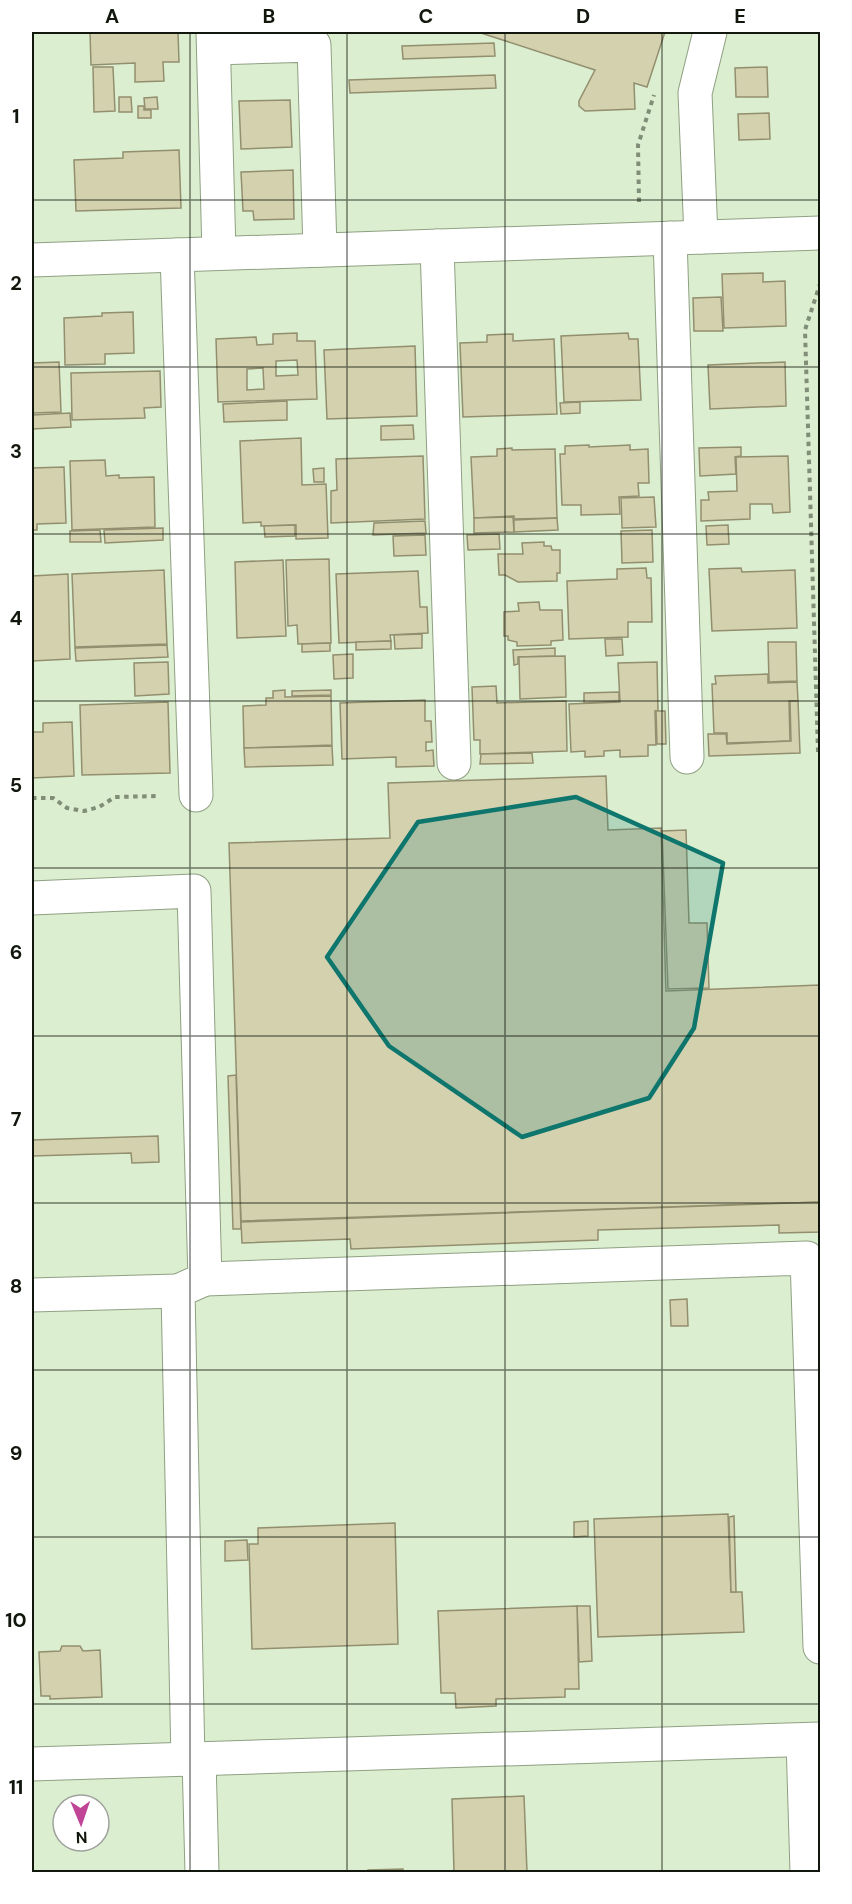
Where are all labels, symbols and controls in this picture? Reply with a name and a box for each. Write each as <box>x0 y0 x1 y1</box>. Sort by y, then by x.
text: A <box>105 3 119 29</box>
text: B <box>263 3 275 29</box>
text: C <box>419 3 433 29</box>
text: D <box>576 3 590 29</box>
text: E <box>734 3 746 29</box>
text: 1 <box>12 103 20 129</box>
text: 2 <box>10 270 22 296</box>
text: 3 <box>10 438 22 464</box>
text: 4 <box>10 605 23 631</box>
text: 5 <box>10 772 22 798</box>
text: 6 <box>10 939 22 965</box>
text: 7 <box>11 1106 22 1132</box>
text: 8 <box>10 1273 22 1299</box>
text: 9 <box>10 1440 22 1466</box>
text: 10 <box>5 1607 27 1633</box>
text: 11 <box>9 1774 23 1800</box>
north arrow <box>51 1793 111 1853</box>
text: N <box>75 1827 88 1848</box>

